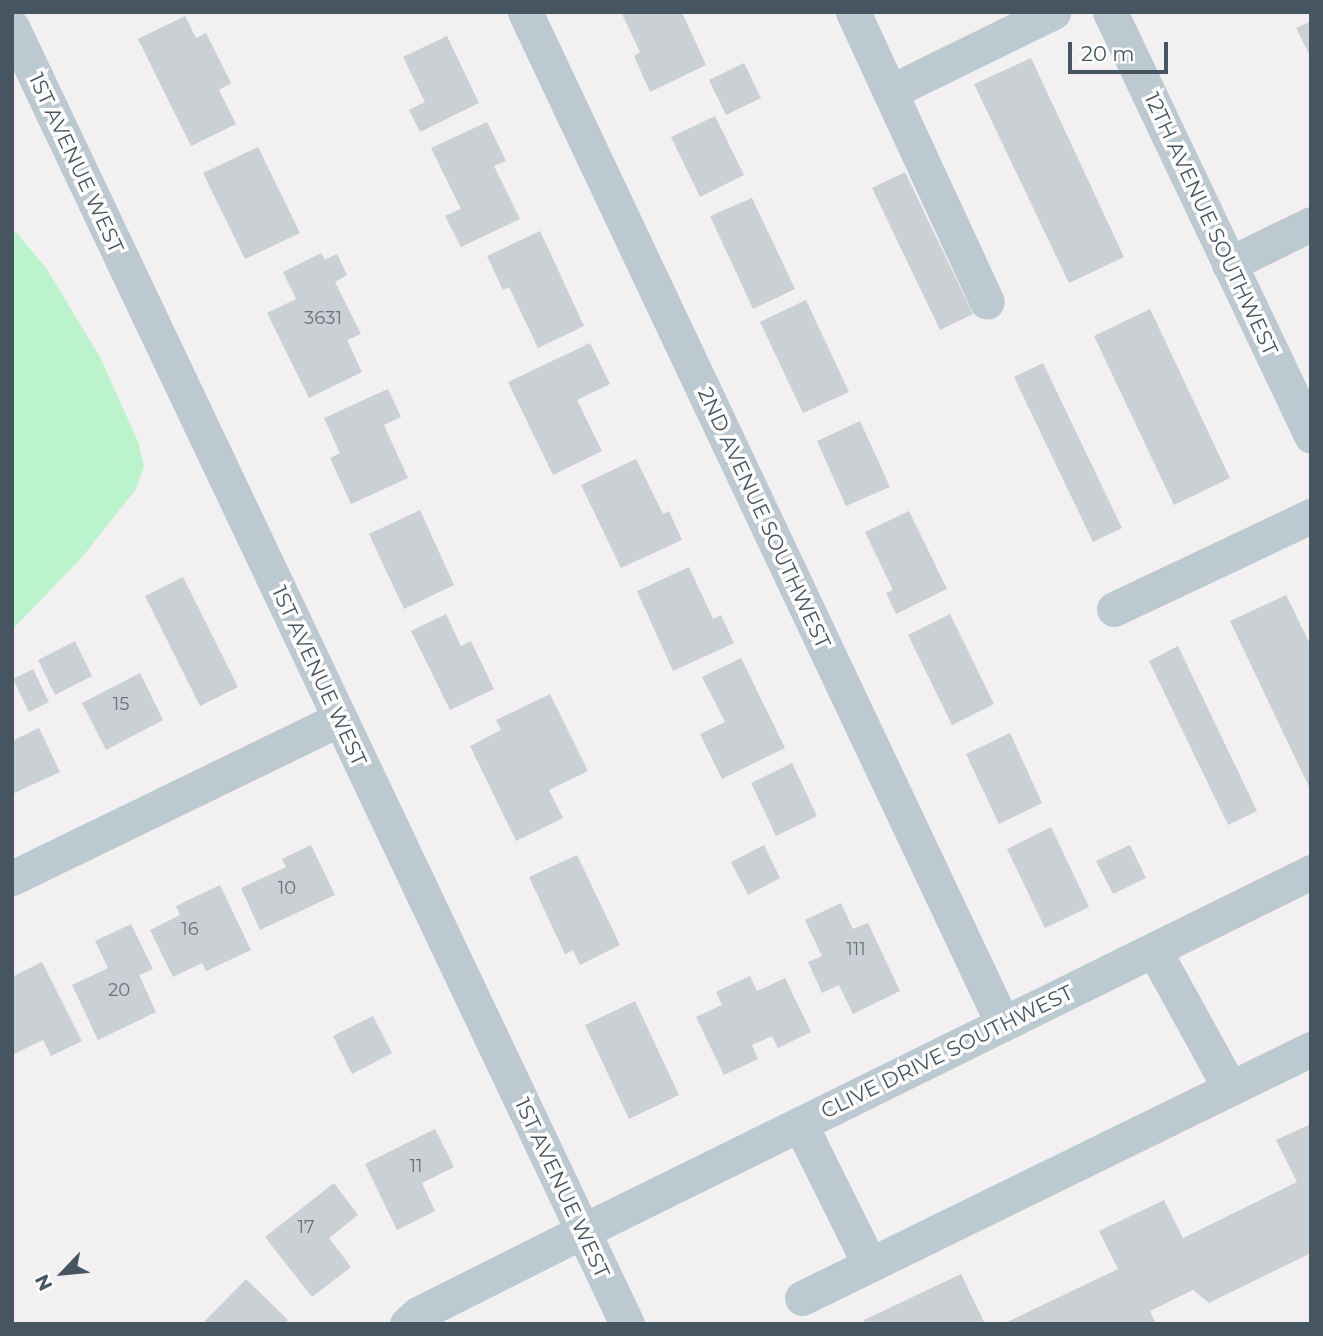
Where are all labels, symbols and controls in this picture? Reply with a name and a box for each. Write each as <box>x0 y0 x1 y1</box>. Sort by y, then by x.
scale bar <box>1071 28 1171 72</box>
text: 20 m <box>1081 41 1135 66</box>
street label: 1ST AVENUE WEST <box>23 69 129 257</box>
street label: 12TH AVENUE SOUTHWEST <box>1139 88 1283 360</box>
house number: 3631 <box>304 307 342 329</box>
street label: 2ND AVENUE SOUTHWEST <box>692 383 836 653</box>
street label: 1ST AVENUE WEST <box>266 582 372 770</box>
house number: 15 <box>113 693 129 715</box>
house number: 10 <box>278 877 296 899</box>
house number: 16 <box>181 918 199 940</box>
house number: 111 <box>846 938 866 960</box>
house number: 20 <box>108 979 130 1001</box>
street label: CLIVE DRIVE SOUTHWEST <box>817 980 1077 1124</box>
street label: 1ST AVENUE WEST <box>509 1094 615 1282</box>
house number: 11 <box>410 1155 422 1177</box>
house number: 17 <box>297 1216 315 1238</box>
north arrow <box>28 1238 98 1308</box>
text: N <box>30 1270 57 1294</box>

